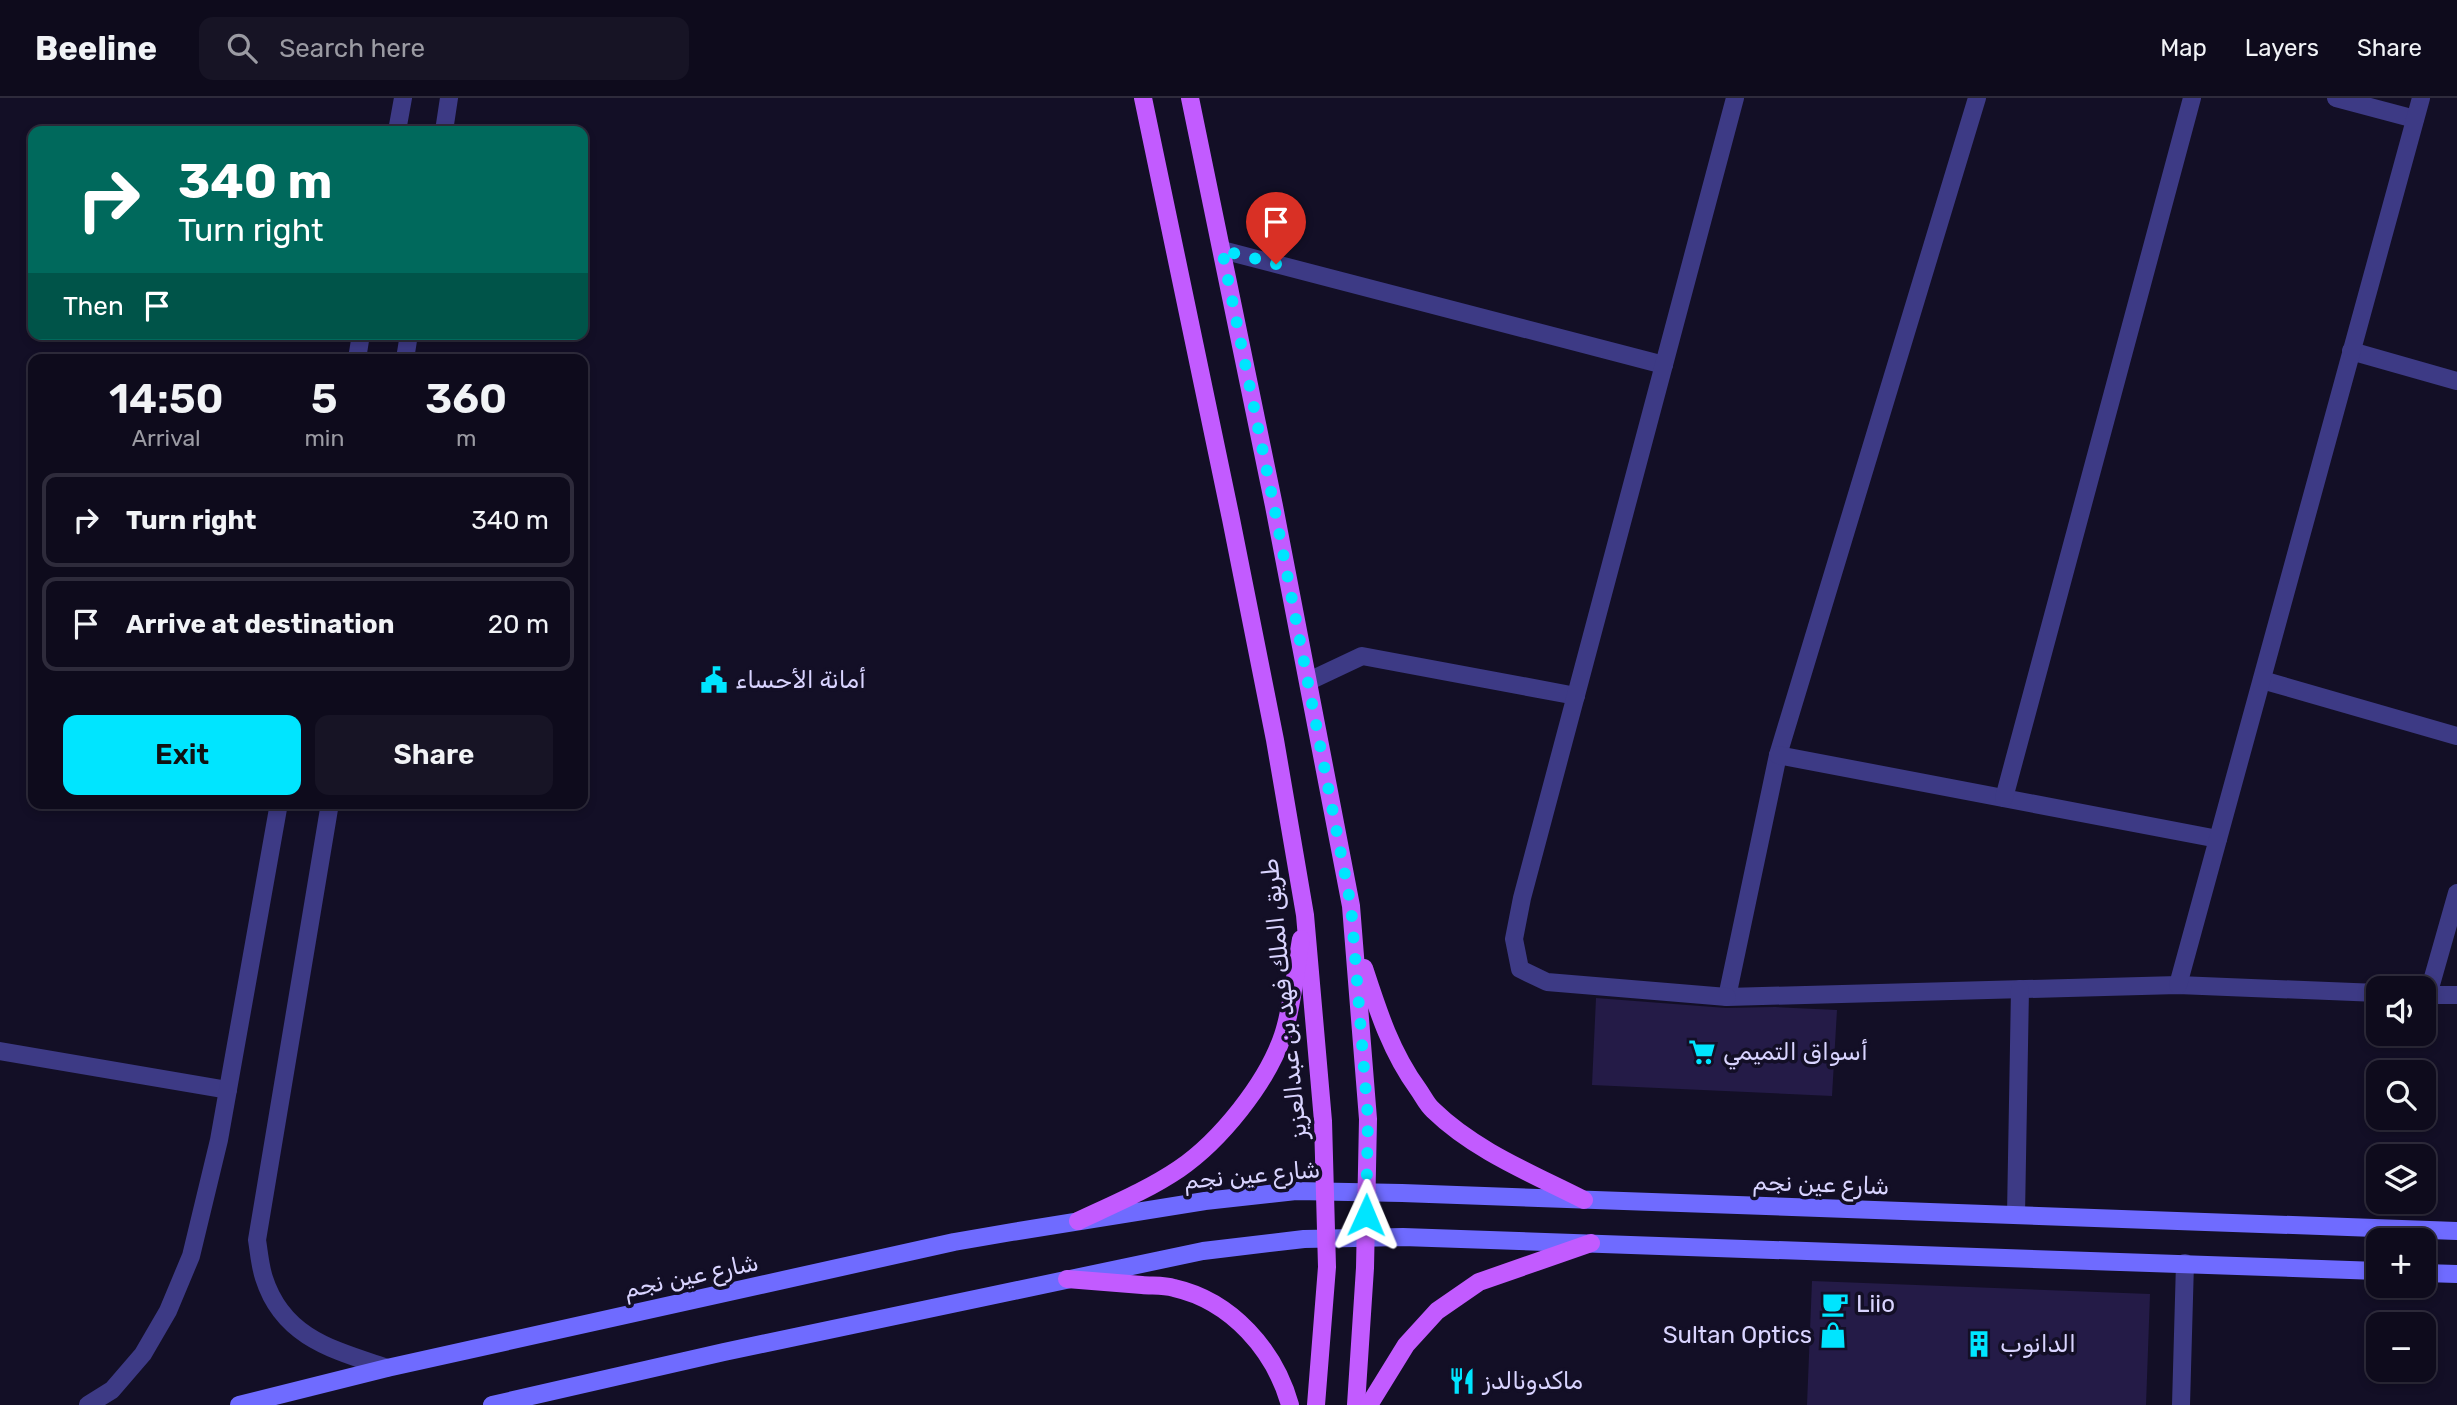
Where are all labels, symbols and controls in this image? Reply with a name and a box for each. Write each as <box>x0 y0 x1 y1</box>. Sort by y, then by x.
search box <box>199 17 689 80</box>
text: Beeline <box>35 29 157 68</box>
icon: search <box>223 29 261 67</box>
text: Search here <box>279 33 425 64</box>
text: Map <box>2160 34 2207 62</box>
text: Layers <box>2245 34 2319 62</box>
text: Share <box>2357 34 2422 62</box>
text: 340 m <box>178 152 332 210</box>
icon: right <box>63 154 154 245</box>
pin <box>1246 192 1306 264</box>
icon: arrive <box>1257 203 1295 241</box>
text: Turn right <box>178 211 323 249</box>
icon: arrive <box>138 287 176 325</box>
text: Then <box>63 291 124 322</box>
text: 14:50 <box>109 374 224 424</box>
text: 5 <box>311 374 338 424</box>
text: 360 <box>425 374 507 424</box>
text: Arrival <box>132 424 201 452</box>
text: min <box>304 424 344 452</box>
text: m <box>456 424 476 452</box>
icon: right <box>67 501 105 539</box>
text: Turn right <box>126 505 256 536</box>
text: 340 m <box>471 505 549 536</box>
icon: arrive <box>67 605 105 643</box>
text: Arrive at destination <box>126 609 394 640</box>
text: 20 m <box>488 609 549 640</box>
public building icon: أمانة الأحساء <box>699 665 729 695</box>
place label: أمانة الأحساء <box>735 666 866 694</box>
button: Exit <box>63 715 301 795</box>
button: Share <box>315 715 553 795</box>
street label: طريق الملك فهد بن عبدالعزيز <box>1255 857 1313 1143</box>
map controls <box>2366 976 2436 1382</box>
button: sound <box>2366 976 2436 1046</box>
supermarket icon: أسواق التميمي <box>1687 1037 1717 1067</box>
place label: أسواق التميمي <box>1723 1038 1868 1070</box>
button: search <box>2366 1060 2436 1130</box>
button: layers <box>2366 1144 2436 1214</box>
street label: شارع عين نجم <box>1183 1155 1322 1197</box>
street label: شارع عين نجم <box>1752 1168 1890 1202</box>
position arrow <box>1329 1178 1403 1252</box>
button: + <box>2366 1228 2436 1298</box>
street label: شارع عين نجم <box>621 1248 761 1306</box>
cafe icon: Liio <box>1820 1289 1850 1319</box>
place label: Liio <box>1856 1290 1895 1318</box>
button: − <box>2366 1312 2436 1382</box>
shop icon: Sultan Optics <box>1818 1320 1848 1350</box>
place label: Sultan Optics <box>1663 1321 1812 1349</box>
building icon: الدانوب <box>1964 1329 1994 1359</box>
place label: الدانوب <box>2000 1330 2076 1358</box>
restaurant icon: ماكدونالدز <box>1447 1366 1477 1396</box>
place label: ماكدونالدز <box>1481 1367 1583 1395</box>

